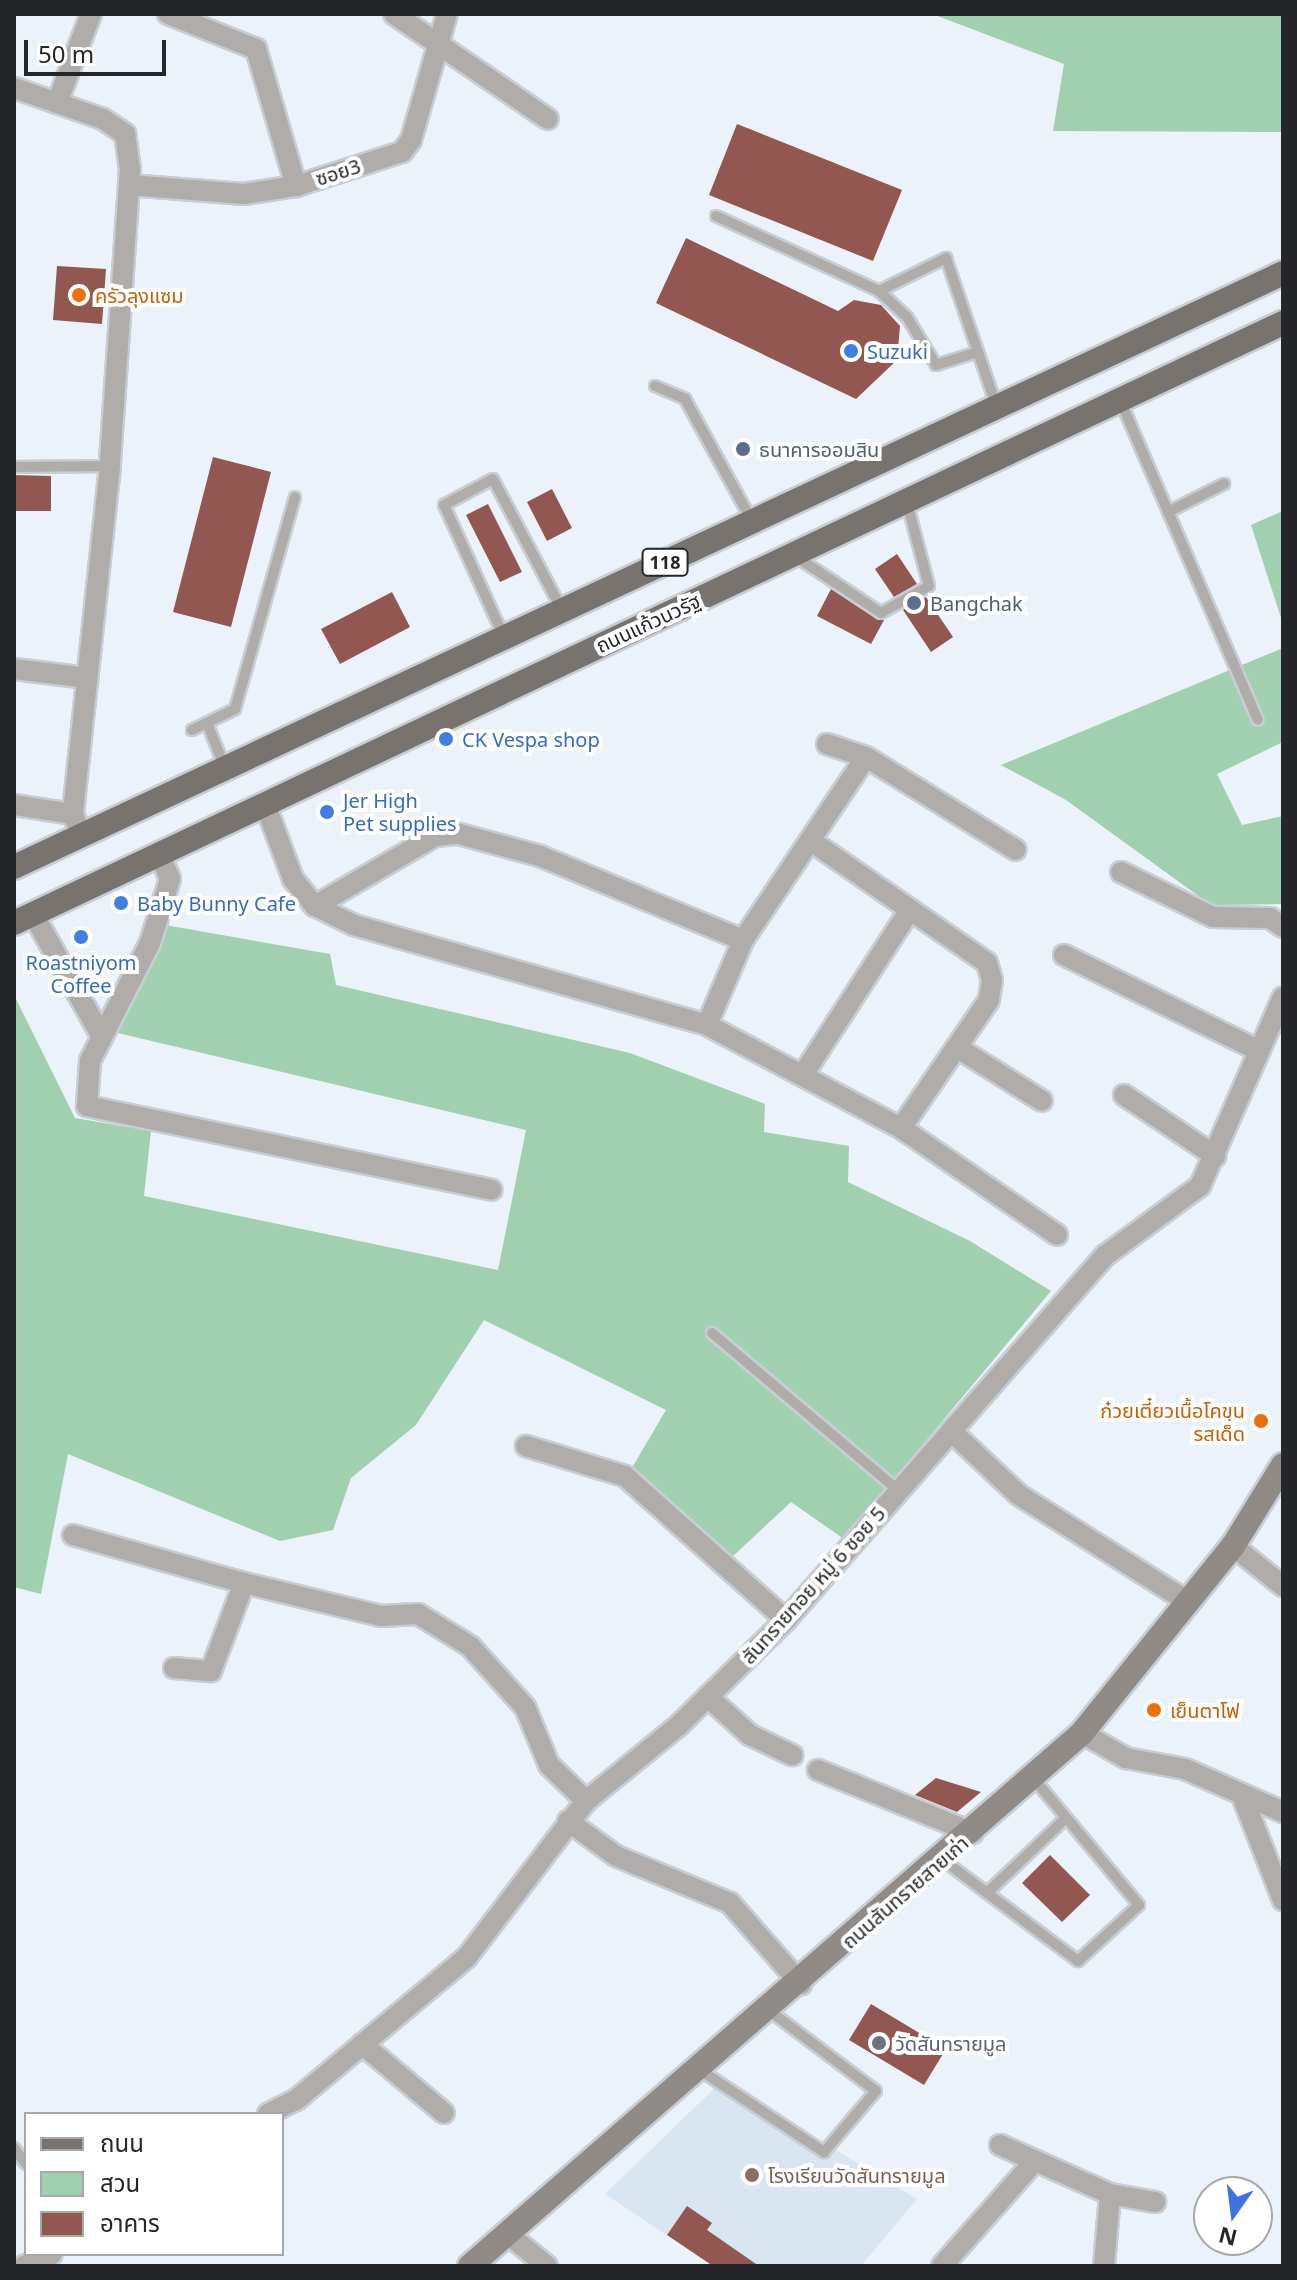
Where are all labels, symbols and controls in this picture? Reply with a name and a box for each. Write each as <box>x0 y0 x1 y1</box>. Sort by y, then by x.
scale bar <box>28 24 170 74</box>
text: 50 m <box>38 37 94 70</box>
street label: ซอย3 <box>312 153 364 191</box>
place label: ครัวลุงแซม <box>95 283 184 307</box>
marker: ครัวลุงแซม <box>70 286 88 304</box>
place label: Suzuki <box>867 339 928 363</box>
marker: Suzuki <box>842 342 860 360</box>
place label: ธนาคารออมสิน <box>759 437 879 461</box>
marker: ธนาคารออมสิน <box>734 440 752 458</box>
road number: 118 <box>641 548 689 576</box>
street label: ถนนแก้วนวรัฐ <box>592 588 704 658</box>
place label: Bangchak <box>930 591 1023 615</box>
marker: Bangchak <box>905 594 923 612</box>
place label: CK Vespa shop <box>462 727 600 751</box>
marker: CK Vespa shop <box>437 730 455 748</box>
place label: Jer High Pet supplies <box>343 788 457 835</box>
marker: Jer High Pet supplies <box>318 803 336 821</box>
place label: Baby Bunny Cafe <box>137 891 296 915</box>
marker: Baby Bunny Cafe <box>112 894 130 912</box>
marker: Roastniyom Coffee <box>72 928 90 946</box>
place label: Roastniyom Coffee <box>25 950 137 997</box>
place label: ก๋วยเตี๋ยวเนื้อโคขุน รสเด็ด <box>1100 1398 1245 1445</box>
marker: ก๋วยเตี๋ยวเนื้อโคขุน รสเด็ด <box>1252 1412 1270 1430</box>
street label: สันทรายทอย หมู่ 6 ซอย 5 <box>736 1501 890 1669</box>
place label: เย็นตาโฟ <box>1170 1698 1240 1722</box>
marker: เย็นตาโฟ <box>1145 1701 1163 1719</box>
street label: ถนนสันทรายสายเก่า <box>837 1831 973 1953</box>
place label: วัดสันทรายมูล <box>895 2031 1006 2055</box>
marker: วัดสันทรายมูล <box>870 2034 888 2052</box>
legend <box>24 2112 284 2256</box>
text: ถนน <box>100 2126 144 2159</box>
place label: โรงเรียนวัดสันทรายมูล <box>768 2163 946 2187</box>
text: สวน <box>100 2166 140 2199</box>
marker: โรงเรียนวัดสันทรายมูล <box>743 2166 761 2184</box>
north arrow <box>1193 2176 1273 2256</box>
text: อาคาร <box>100 2206 160 2239</box>
text: N <box>1215 2221 1240 2254</box>

